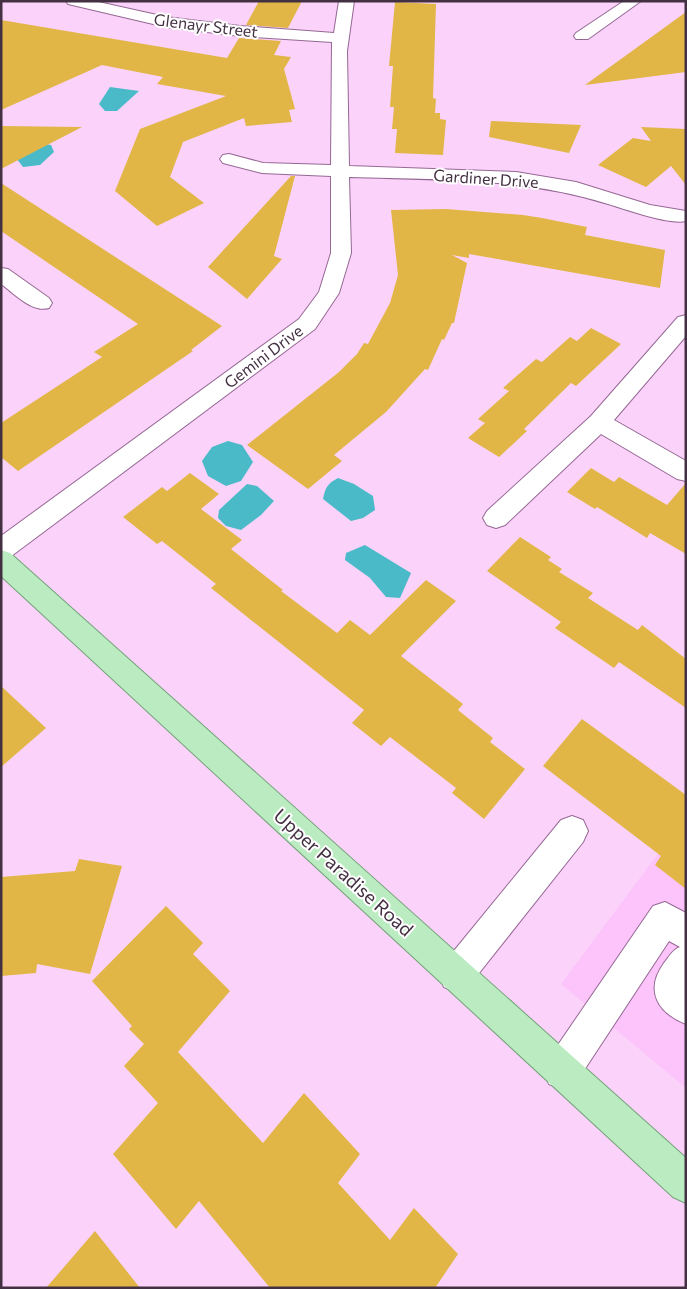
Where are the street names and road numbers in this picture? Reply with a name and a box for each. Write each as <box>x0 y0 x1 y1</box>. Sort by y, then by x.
street label: Glenayr Street <box>153 9 259 41</box>
street label: Gardiner Drive <box>433 165 539 191</box>
street label: Gemini Drive <box>220 320 306 392</box>
street label: Upper Paradise Road <box>270 803 418 941</box>

